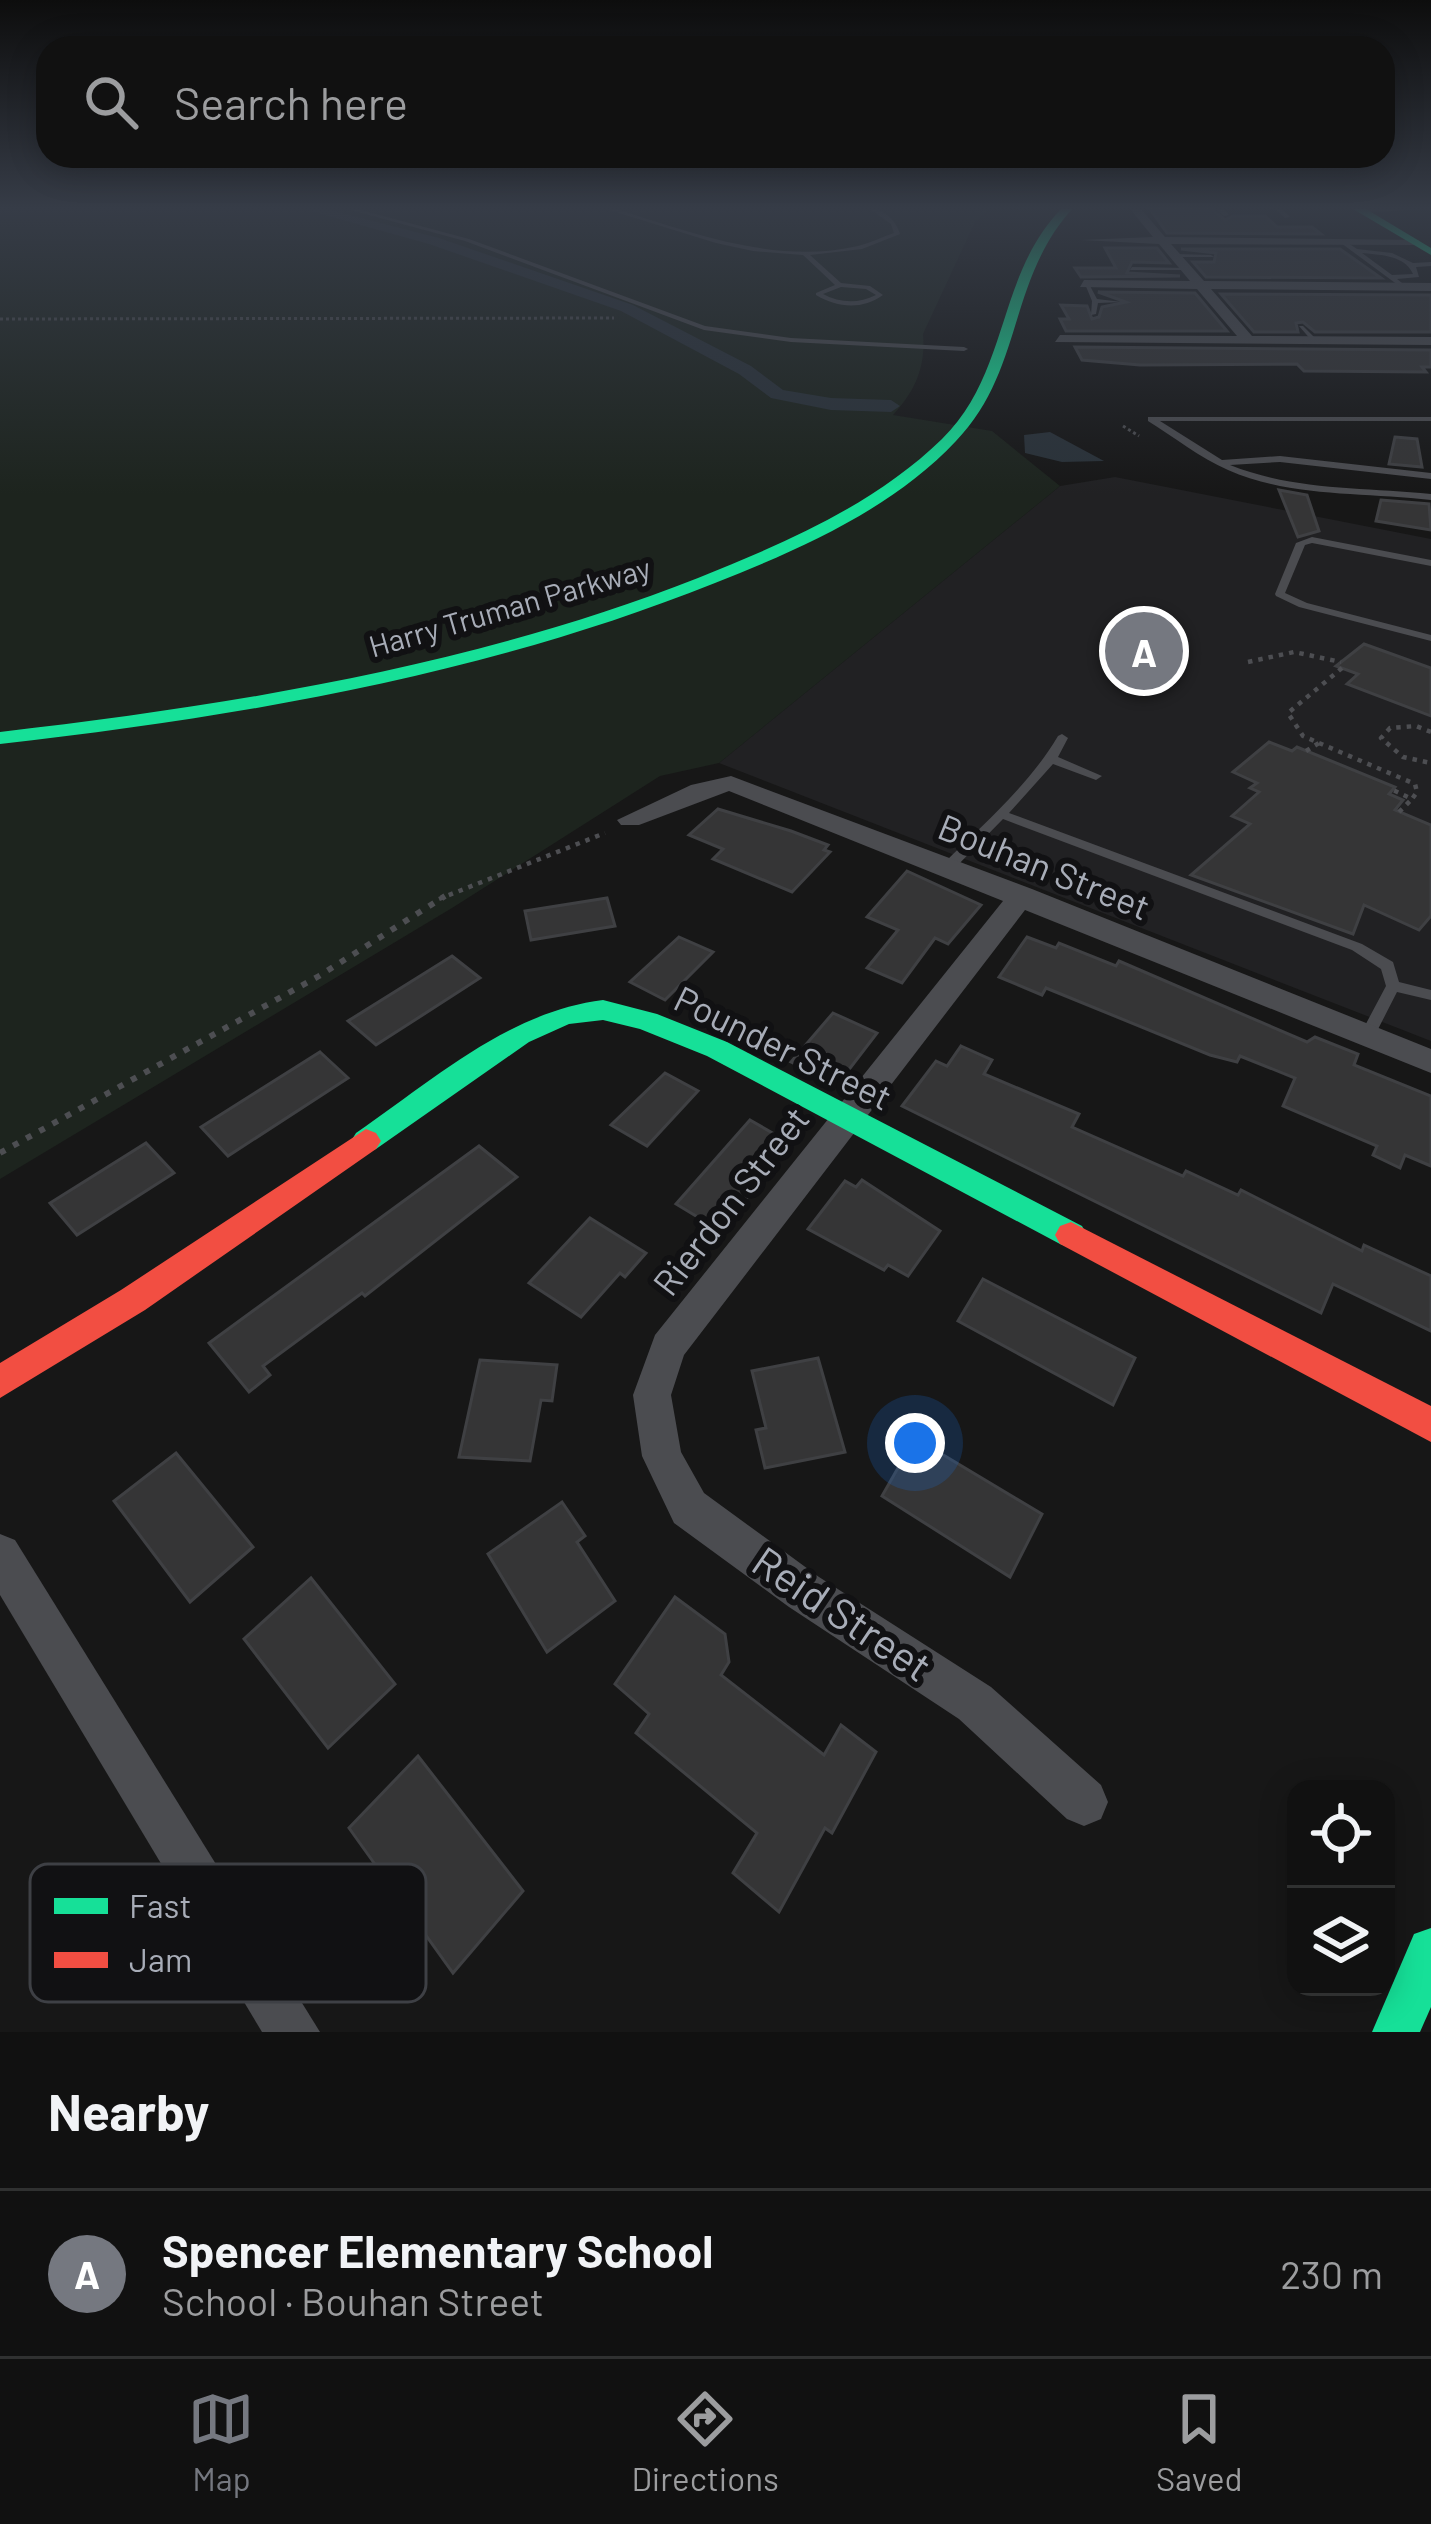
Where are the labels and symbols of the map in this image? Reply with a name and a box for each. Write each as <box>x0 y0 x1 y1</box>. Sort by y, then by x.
street label: Harry Truman Parkway <box>364 549 655 664</box>
pin: A <box>1105 606 1183 696</box>
street label: Bouhan Street <box>933 804 1157 928</box>
street label: Pounder Street <box>668 976 899 1118</box>
street label: Rierdon Street <box>643 1097 817 1303</box>
your location <box>885 1413 945 1473</box>
street label: Reid Street <box>744 1534 942 1690</box>
legend <box>30 1864 426 2002</box>
text: Fast <box>129 1885 191 1925</box>
text: Jam <box>129 1939 192 1979</box>

